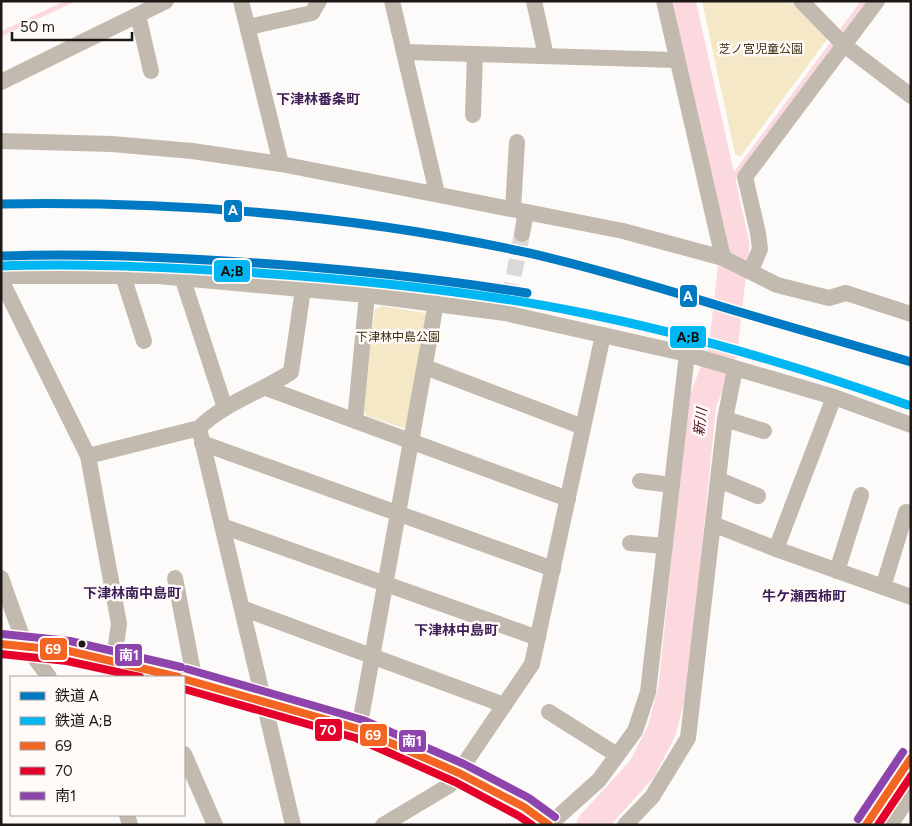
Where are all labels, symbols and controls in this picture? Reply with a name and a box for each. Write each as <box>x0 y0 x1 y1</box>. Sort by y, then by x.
scale bar <box>12 10 132 42</box>
text: 50 m <box>20 18 55 36</box>
park label: 芝ノ宮児童公園 <box>719 42 803 56</box>
district label: 下津林番条町 <box>276 91 360 108</box>
line badge: A <box>223 199 243 223</box>
text: A <box>228 202 238 219</box>
line badge: A;B <box>213 259 251 283</box>
text: A;B <box>221 263 244 280</box>
line badge: A <box>679 284 698 308</box>
text: A <box>683 288 693 305</box>
line badge: A;B <box>669 325 707 349</box>
text: A;B <box>677 329 700 346</box>
park label: 下津林中島公園 <box>356 330 440 344</box>
water label: 新川 <box>690 405 711 437</box>
district label: 下津林南中島町 <box>83 585 181 602</box>
district label: 牛ケ瀬西柿町 <box>762 588 846 605</box>
district label: 下津林中島町 <box>414 622 498 639</box>
line badge: 69 <box>39 637 68 661</box>
unlabelled marker <box>77 639 87 649</box>
text: 69 <box>45 641 61 658</box>
line badge: 南1 <box>114 643 143 667</box>
text: 南1 <box>119 647 139 664</box>
legend <box>10 676 185 816</box>
text: 鉄道 A <box>55 687 99 705</box>
text: 鉄道 A;B <box>55 712 112 730</box>
line badge: 70 <box>314 718 343 742</box>
text: 70 <box>320 722 336 739</box>
line badge: 69 <box>359 723 388 747</box>
text: 69 <box>365 727 381 744</box>
line badge: 南1 <box>398 729 427 753</box>
text: 南1 <box>402 733 422 750</box>
text: 69 <box>55 737 72 755</box>
text: 70 <box>55 762 73 780</box>
text: 南1 <box>55 787 76 805</box>

